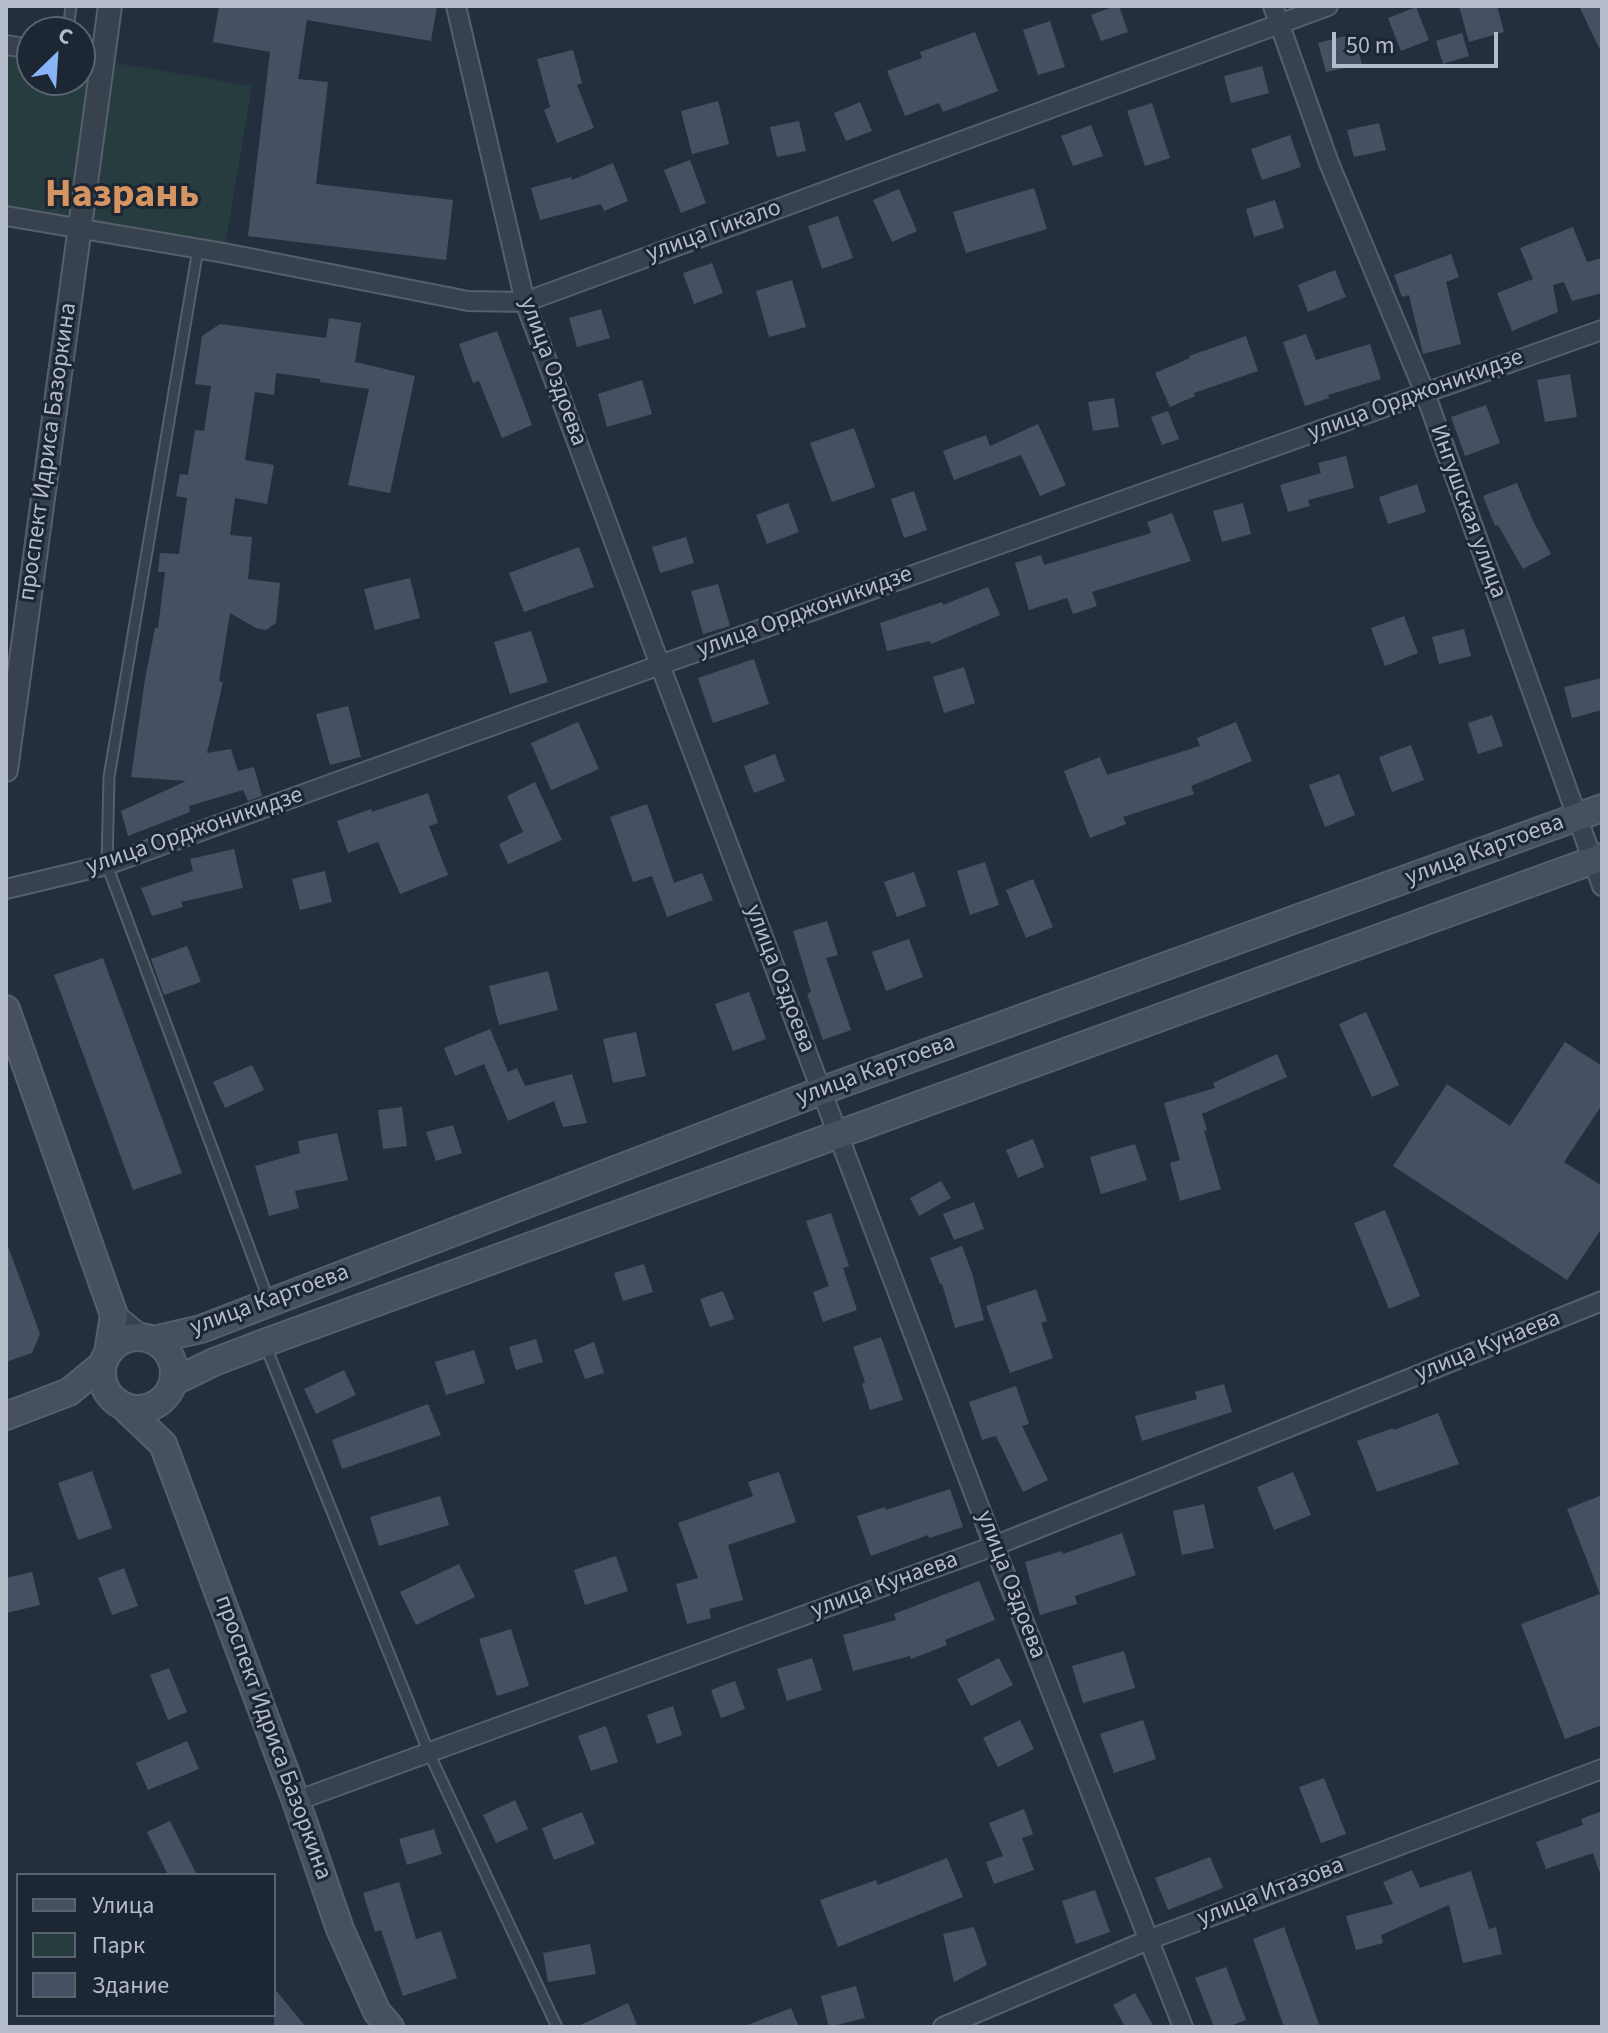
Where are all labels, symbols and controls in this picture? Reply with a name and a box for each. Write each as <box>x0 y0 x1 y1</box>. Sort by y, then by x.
north arrow <box>16 16 96 96</box>
scale bar <box>1336 16 1502 66</box>
text: С <box>53 19 78 53</box>
text: 50 m <box>1346 28 1395 63</box>
district label: Назрань <box>45 173 199 221</box>
street label: улица Гикало <box>643 194 785 270</box>
street label: улица Оздоева <box>512 294 592 450</box>
street label: проспект Идриса Базоркина <box>14 301 84 603</box>
street label: улица Орджоникидзе <box>1304 344 1528 448</box>
street label: Ингушская улица <box>1422 421 1512 603</box>
street label: улица Орджоникидзе <box>693 561 917 665</box>
street label: улица Орджоникидзе <box>83 781 307 883</box>
street label: улица Картоева <box>1402 809 1568 893</box>
street label: улица Оздоева <box>738 901 820 1057</box>
street label: улица Картоева <box>793 1029 959 1113</box>
street label: улица Картоева <box>187 1259 353 1343</box>
street label: улица Кунаева <box>1411 1305 1565 1389</box>
street label: улица Оздоева <box>969 1507 1051 1663</box>
street label: улица Кунаева <box>808 1546 962 1626</box>
street label: проспект Идриса Базоркина <box>207 1592 337 1884</box>
street label: улица Итазова <box>1194 1852 1348 1934</box>
legend <box>16 1873 276 2017</box>
text: Улица <box>92 1888 154 1923</box>
text: Парк <box>92 1928 145 1963</box>
text: Здание <box>92 1968 169 2003</box>

